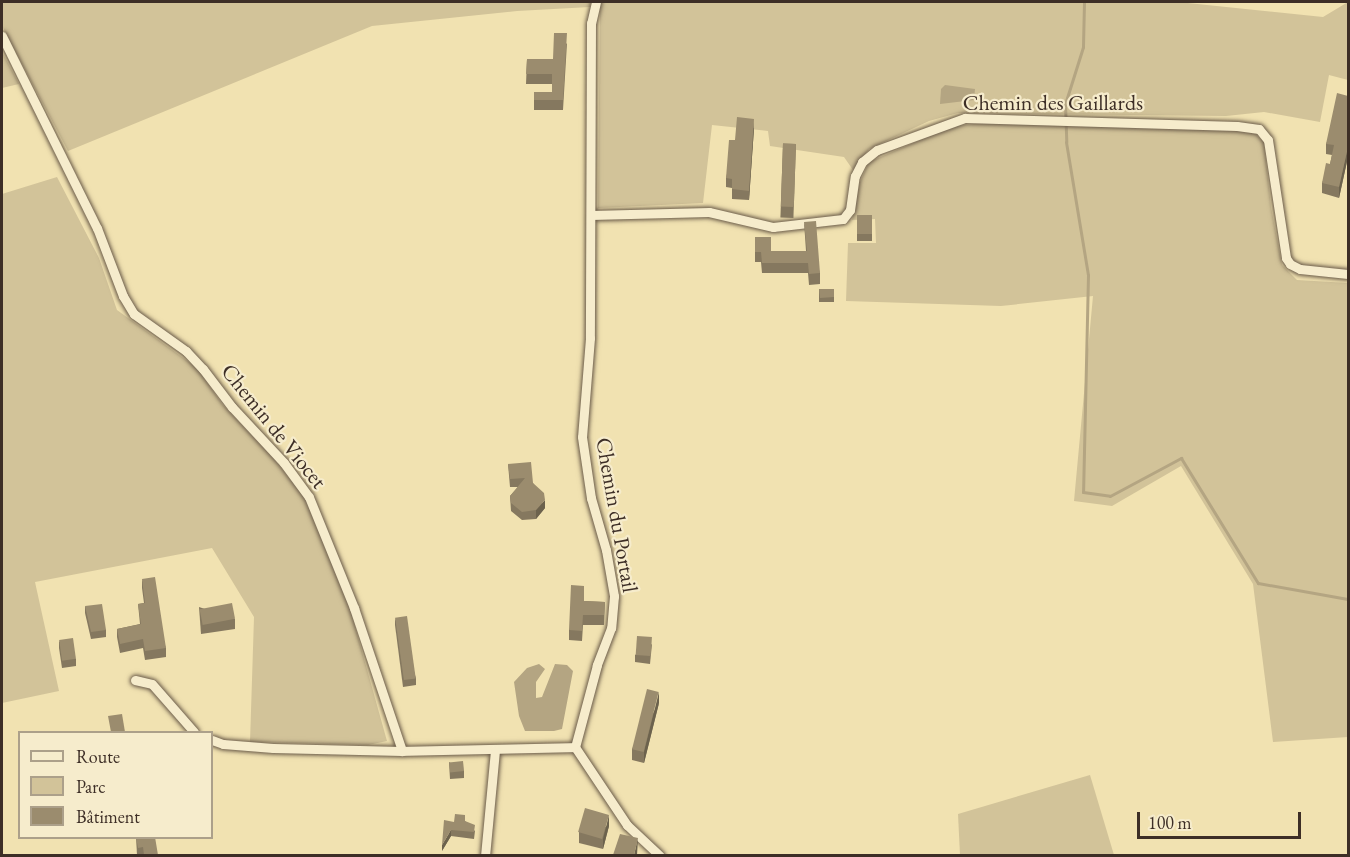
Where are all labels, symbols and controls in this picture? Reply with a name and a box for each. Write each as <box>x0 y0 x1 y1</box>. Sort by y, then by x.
street label: Chemin des Gaillards <box>963 90 1143 116</box>
street label: Chemin de Viocet <box>216 358 332 494</box>
street label: Chemin du Portail <box>590 435 644 595</box>
legend <box>18 731 213 839</box>
text: Route <box>76 745 120 768</box>
text: Parc <box>76 775 106 798</box>
scale bar <box>1140 800 1304 838</box>
text: Bâtiment <box>76 805 140 828</box>
text: 100 m <box>1148 811 1192 834</box>

